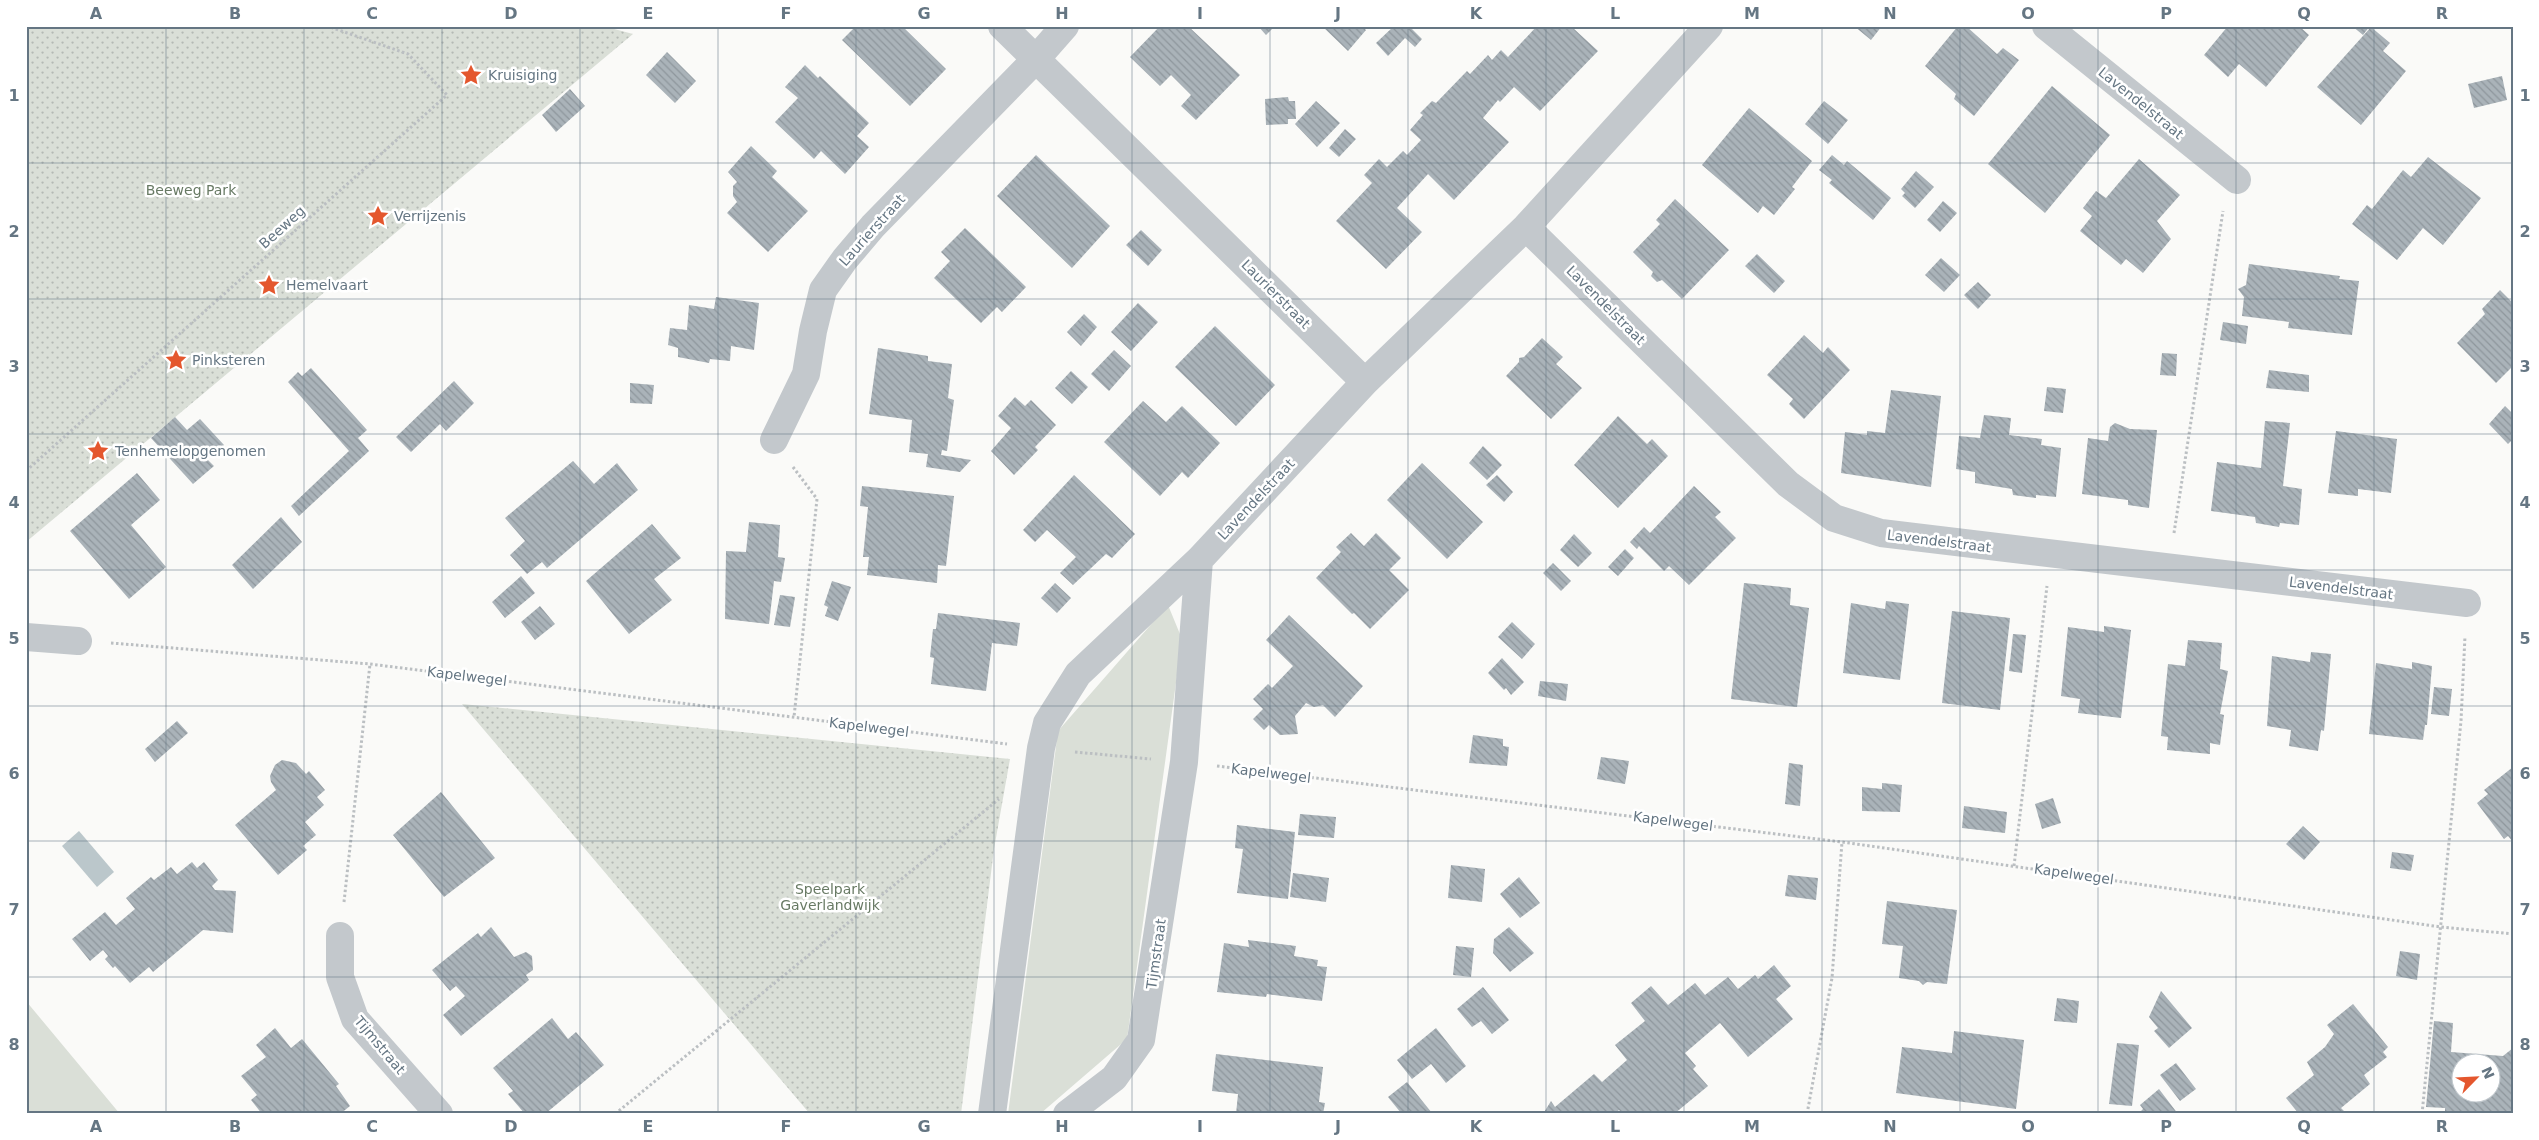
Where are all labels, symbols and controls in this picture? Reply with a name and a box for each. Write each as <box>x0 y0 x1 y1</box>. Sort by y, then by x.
text: A <box>90 4 103 23</box>
text: B <box>229 4 241 23</box>
text: C <box>366 4 378 23</box>
text: D <box>504 4 518 23</box>
text: E <box>643 4 653 23</box>
text: F <box>781 4 791 23</box>
text: G <box>917 4 931 23</box>
text: H <box>1055 4 1069 23</box>
text: I <box>1197 4 1203 23</box>
text: J <box>1334 4 1341 23</box>
text: K <box>1470 4 1483 23</box>
text: L <box>1610 4 1620 23</box>
text: M <box>1744 4 1760 23</box>
text: N <box>1883 4 1897 23</box>
text: O <box>2021 4 2035 23</box>
text: P <box>2160 4 2172 23</box>
text: Q <box>2297 4 2311 23</box>
text: R <box>2436 4 2448 23</box>
place icon: Kruisiging <box>458 62 484 88</box>
street label: Lavendelstraat <box>2095 64 2187 142</box>
place label: Kruisiging <box>488 67 557 83</box>
text: 1 <box>8 86 20 105</box>
text: 1 <box>2519 86 2531 105</box>
park label: Beeweg Park <box>146 182 237 198</box>
street label: Laurierstraat <box>836 191 909 269</box>
street label: Beeweg <box>256 202 308 252</box>
place icon: Verrijzenis <box>365 203 391 229</box>
place label: Verrijzenis <box>394 208 466 224</box>
text: 2 <box>8 222 20 241</box>
text: 2 <box>2519 222 2531 241</box>
street label: Laurierstraat <box>1238 256 1314 332</box>
street label: Lavendelstraat <box>1563 262 1649 348</box>
place icon: Hemelvaart <box>256 272 282 298</box>
place label: Hemelvaart <box>286 277 368 293</box>
place icon: Pinksteren <box>163 347 189 373</box>
place label: Pinksteren <box>192 352 265 368</box>
text: 3 <box>8 357 20 376</box>
text: 3 <box>2519 357 2531 376</box>
place icon: Tenhemelopgenomen <box>85 438 111 464</box>
place label: Tenhemelopgenomen <box>114 443 266 459</box>
street label: Lavendelstraat <box>1214 455 1298 543</box>
text: 4 <box>8 493 20 512</box>
text: 4 <box>2519 493 2531 512</box>
street label: Lavendelstraat <box>1886 527 1992 555</box>
street label: Lavendelstraat <box>2288 574 2394 602</box>
text: 5 <box>8 629 20 648</box>
text: 5 <box>2519 629 2531 648</box>
street label: Kapelwegel <box>426 663 508 689</box>
street label: Kapelwegel <box>828 714 910 740</box>
street label: Kapelwegel <box>1230 760 1312 786</box>
text: 6 <box>8 764 20 783</box>
text: 6 <box>2519 764 2531 783</box>
street label: Kapelwegel <box>1632 808 1714 834</box>
street label: Kapelwegel <box>2033 860 2115 888</box>
park label: Speelpark Gaverlandwijk <box>780 881 881 913</box>
text: 7 <box>8 900 20 919</box>
text: 7 <box>2519 900 2531 919</box>
street label: Tijmstraat <box>1143 917 1169 991</box>
street label: Tijmstraat <box>350 1012 409 1078</box>
text: 8 <box>8 1035 20 1054</box>
text: 8 <box>2519 1035 2531 1054</box>
north arrow <box>2452 1052 2502 1102</box>
text: N <box>2478 1064 2498 1081</box>
text: A <box>90 1117 103 1136</box>
text: B <box>229 1117 241 1136</box>
text: C <box>366 1117 378 1136</box>
text: D <box>504 1117 518 1136</box>
text: E <box>643 1117 653 1136</box>
text: F <box>781 1117 791 1136</box>
text: G <box>917 1117 931 1136</box>
text: H <box>1055 1117 1069 1136</box>
text: I <box>1197 1117 1203 1136</box>
text: J <box>1334 1117 1341 1136</box>
text: K <box>1470 1117 1483 1136</box>
text: L <box>1610 1117 1620 1136</box>
text: M <box>1744 1117 1760 1136</box>
text: N <box>1883 1117 1897 1136</box>
text: O <box>2021 1117 2035 1136</box>
text: P <box>2160 1117 2172 1136</box>
text: Q <box>2297 1117 2311 1136</box>
text: R <box>2436 1117 2448 1136</box>

